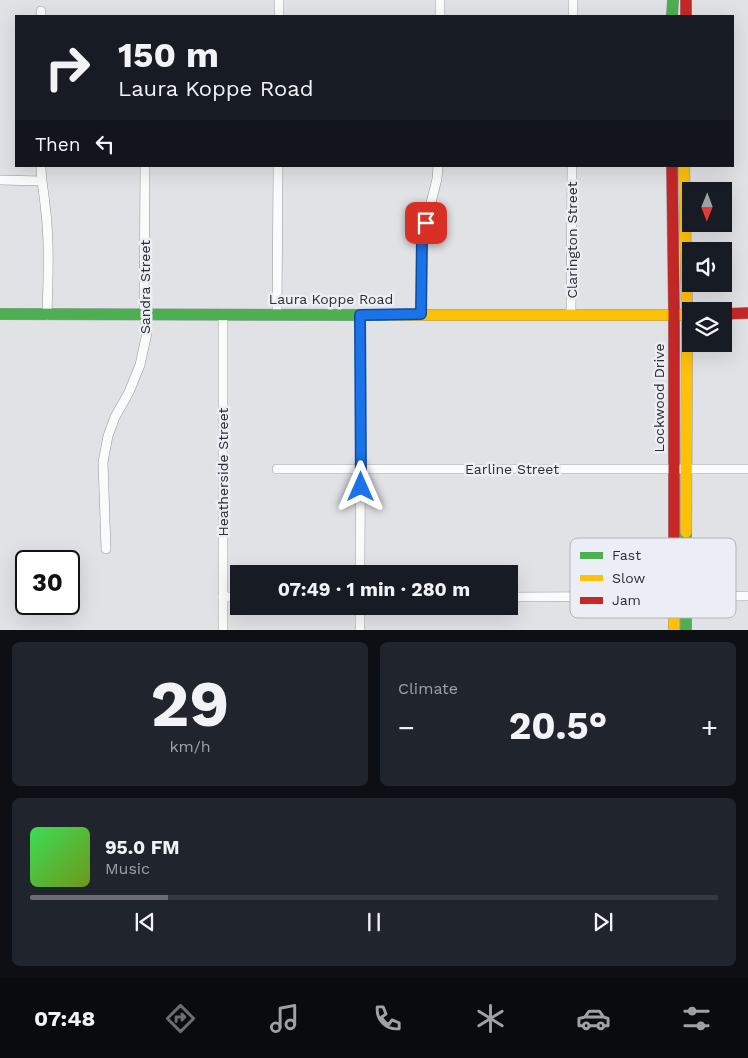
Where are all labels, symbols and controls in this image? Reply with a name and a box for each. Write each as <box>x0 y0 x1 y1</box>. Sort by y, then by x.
text: 150 m <box>118 34 219 76</box>
icon: right <box>35 35 100 100</box>
text: Laura Koppe Road <box>118 76 314 101</box>
icon: left <box>91 130 119 158</box>
text: Then <box>35 133 81 156</box>
street label: Clarington Street <box>564 181 580 299</box>
north arrow <box>682 182 732 232</box>
map controls <box>682 182 732 352</box>
pin <box>405 202 447 244</box>
icon: arrive <box>412 209 440 237</box>
street label: Sandra Street <box>137 240 153 334</box>
button: sound <box>682 242 732 292</box>
street label: Laura Koppe Road <box>269 291 393 307</box>
button: layers <box>682 302 732 352</box>
street label: Lockwood Drive <box>651 344 667 453</box>
street label: Heatherside Street <box>215 407 231 536</box>
position arrow <box>334 460 386 512</box>
street label: Earline Street <box>465 461 559 477</box>
legend <box>570 538 736 618</box>
text: Fast <box>612 547 641 563</box>
speed limit sign: 30 <box>15 550 80 615</box>
text: Slow <box>612 570 645 586</box>
text: 07:49 · 1 min · 280 m <box>278 578 470 601</box>
text: Jam <box>612 592 641 608</box>
text: 29 <box>151 666 229 742</box>
text: Climate <box>398 679 458 698</box>
text: 20.5° <box>509 704 607 748</box>
text: − <box>398 711 415 744</box>
text: + <box>701 711 718 744</box>
text: km/h <box>169 737 211 756</box>
text: 95.0 FM <box>105 836 180 859</box>
text: Music <box>105 859 150 878</box>
icon: previous <box>131 908 159 936</box>
icon: pause <box>360 908 388 936</box>
icon: next <box>589 908 617 936</box>
icon: directions <box>163 1001 198 1036</box>
icon: music <box>267 1001 302 1036</box>
icon: phone <box>370 1001 405 1036</box>
icon: climate <box>473 1001 508 1036</box>
icon: car <box>576 1001 611 1036</box>
icon: filters <box>679 1001 714 1036</box>
text: 07:48 <box>34 1006 95 1031</box>

